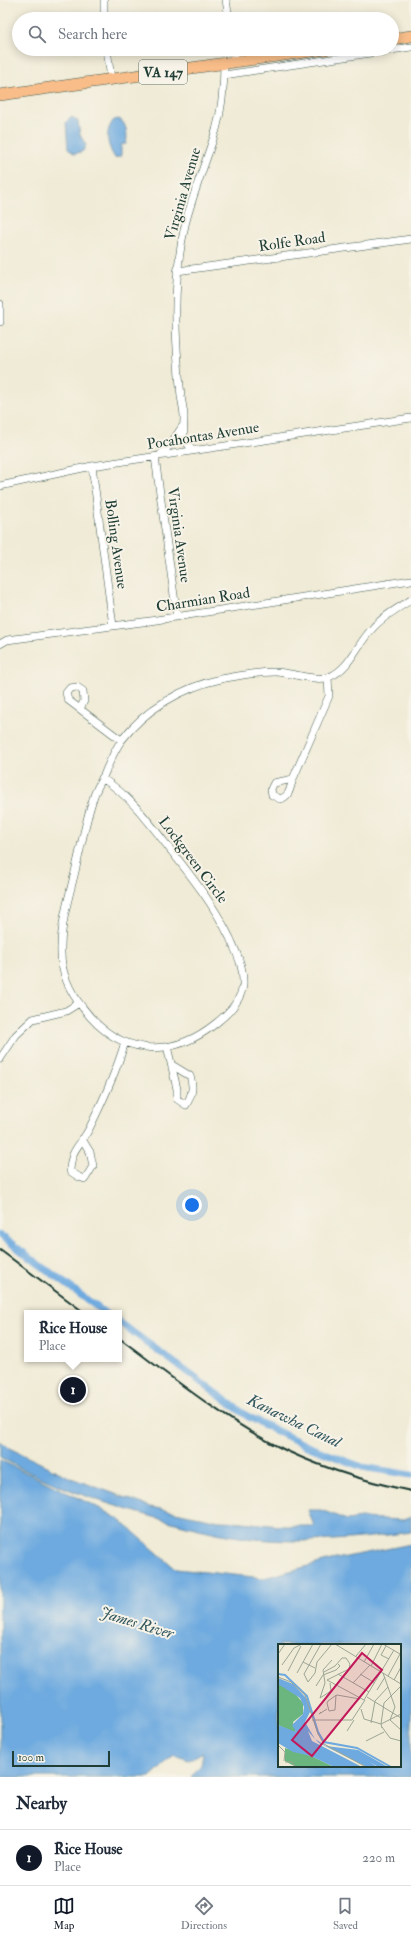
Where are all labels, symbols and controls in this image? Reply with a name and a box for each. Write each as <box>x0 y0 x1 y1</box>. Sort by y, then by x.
search box <box>12 12 399 56</box>
icon: search <box>26 23 48 45</box>
text: Search here <box>58 25 127 44</box>
road number: VA 147 <box>139 60 187 84</box>
street label: Virginia Avenue <box>161 145 205 243</box>
street label: Rolfe Road <box>257 228 327 256</box>
street label: Pocahontas Avenue <box>146 418 260 454</box>
street label: Virginia Avenue <box>163 486 195 584</box>
street label: Bolling Avenue <box>100 498 132 590</box>
street label: Charmian Road <box>155 583 252 617</box>
street label: Lockgreen Circle <box>154 813 232 907</box>
your location <box>182 1195 202 1215</box>
popup <box>24 1310 122 1362</box>
text: Rice House <box>39 1319 107 1338</box>
text: Place <box>39 1338 66 1354</box>
pin: 1 <box>60 1375 86 1405</box>
water label: Kanawha Canal <box>243 1389 345 1453</box>
water label: James River <box>98 1602 177 1644</box>
inset map <box>278 1644 401 1767</box>
scale bar <box>12 1749 110 1768</box>
text: 100 m <box>18 1751 44 1764</box>
text: Nearby <box>16 1793 67 1814</box>
text: Rice House <box>54 1840 123 1859</box>
text: 1 <box>27 1850 31 1866</box>
text: 220 m <box>362 1850 395 1866</box>
text: Place <box>54 1859 81 1875</box>
tab: Map <box>53 1895 75 1932</box>
tab: Directions <box>181 1895 227 1932</box>
tab: Saved <box>333 1895 358 1932</box>

